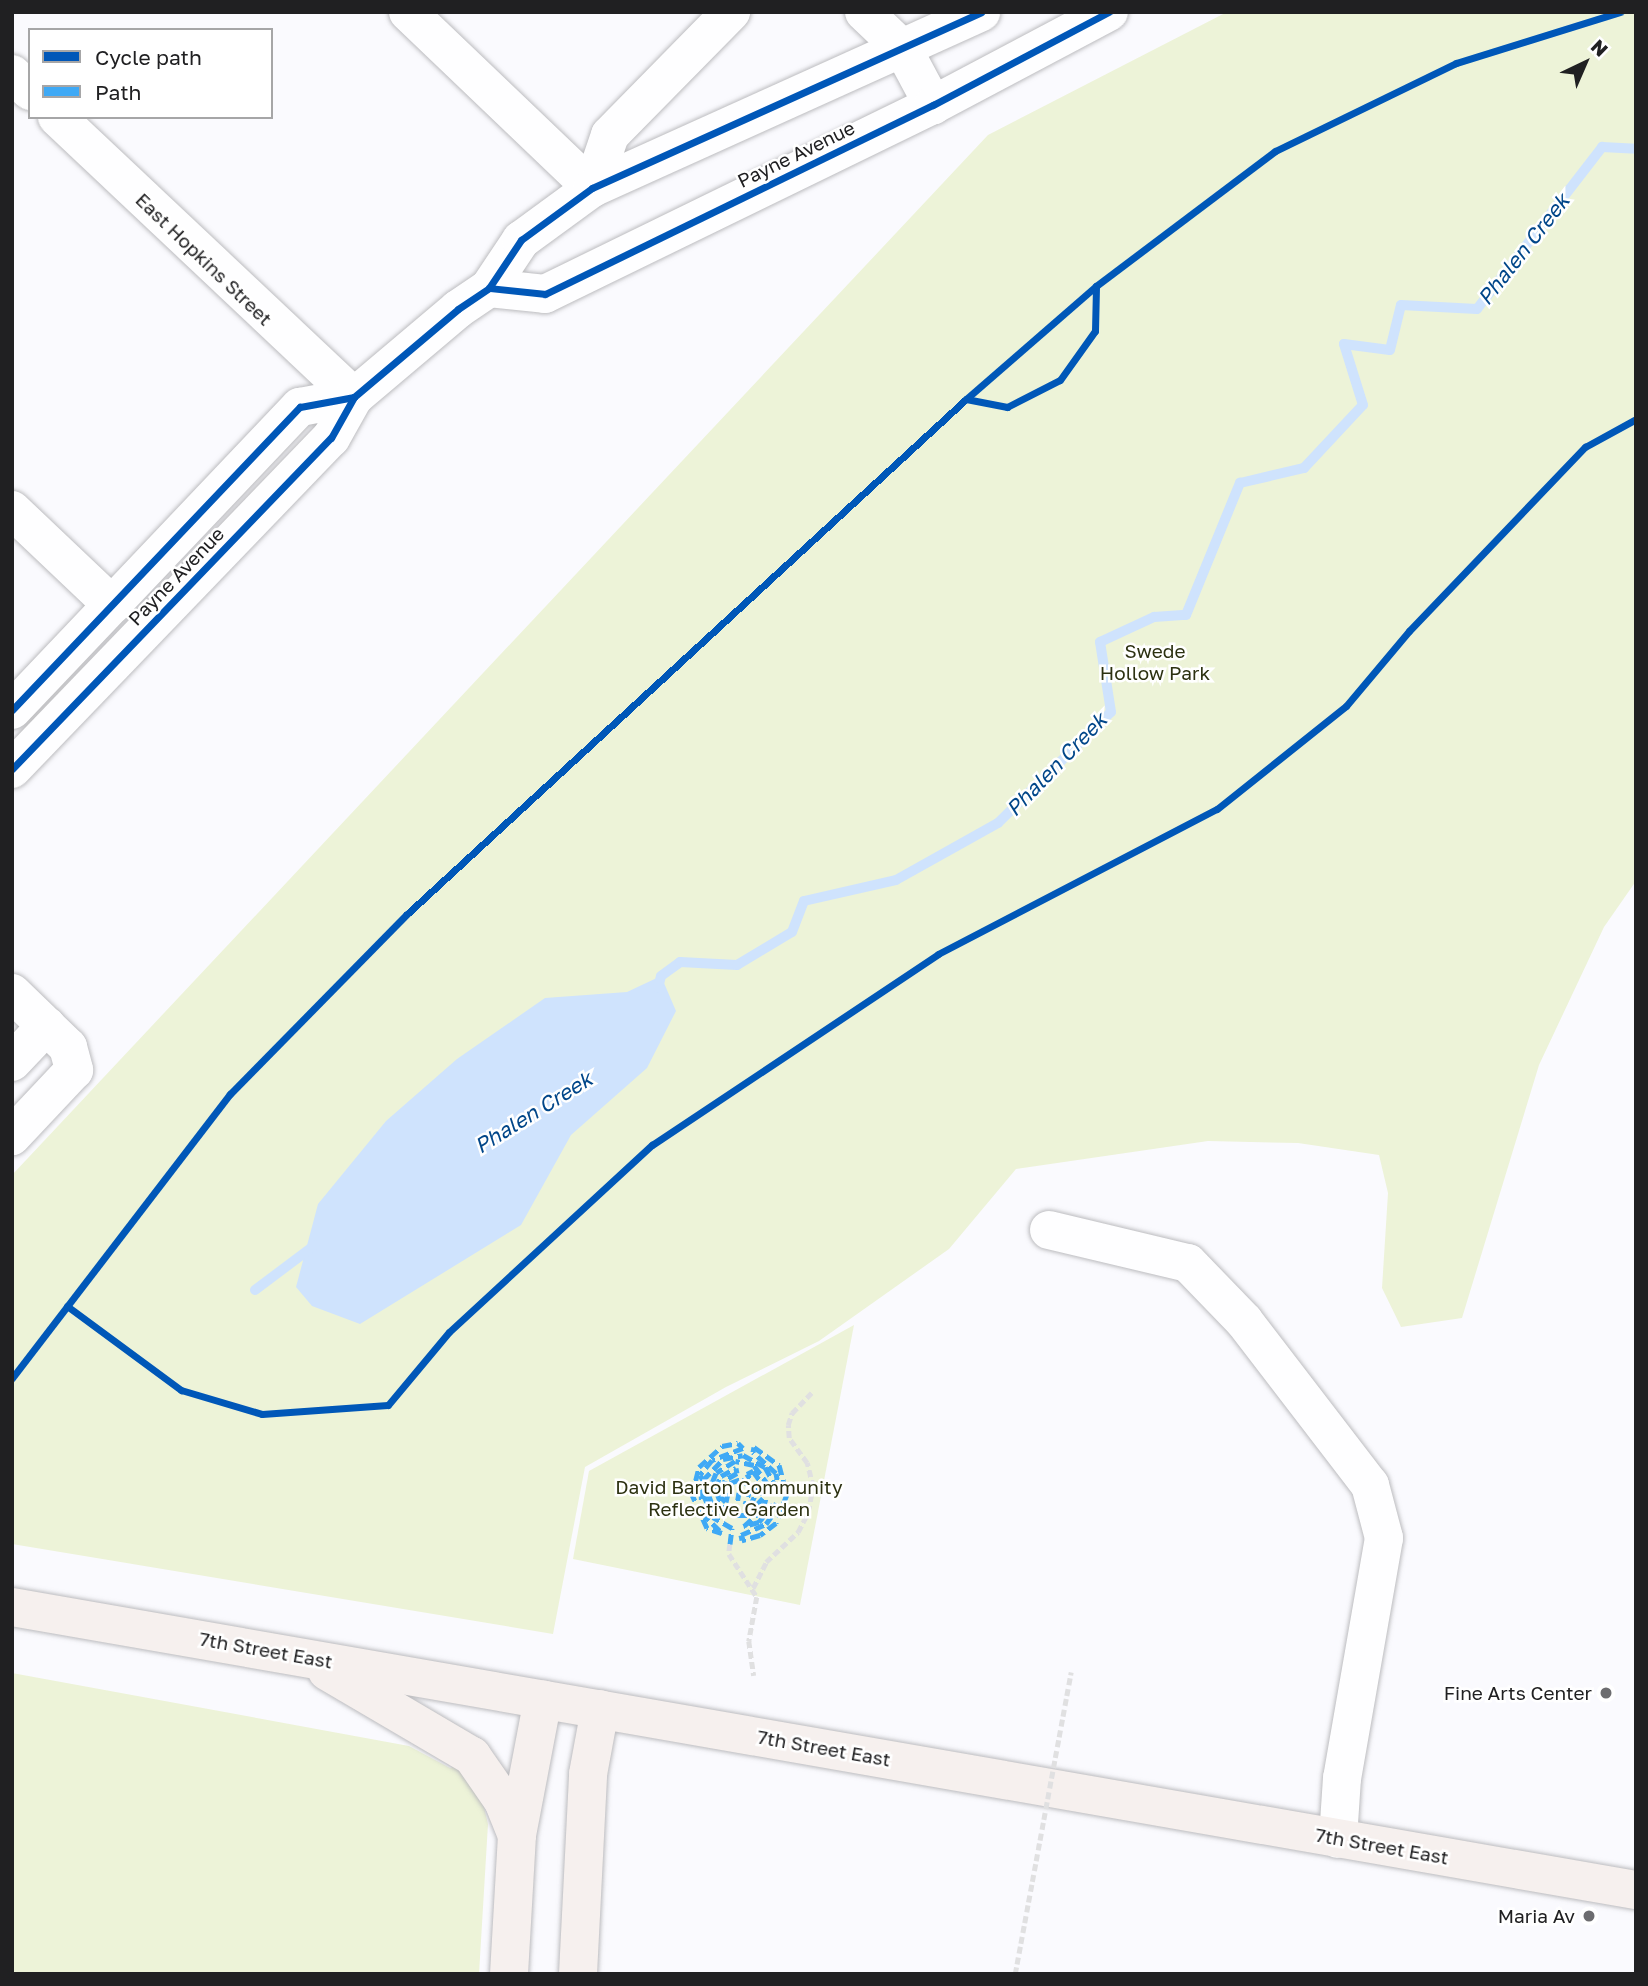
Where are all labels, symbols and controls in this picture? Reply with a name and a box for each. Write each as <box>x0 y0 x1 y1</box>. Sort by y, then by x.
legend <box>28 28 273 119</box>
north arrow <box>1550 28 1620 98</box>
text: N <box>1587 34 1613 61</box>
text: Cycle path <box>95 44 202 70</box>
text: Path <box>95 79 142 105</box>
street label: Payne Avenue <box>734 116 858 192</box>
street label: East Hopkins Street <box>131 188 277 330</box>
water label: Phalen Creek <box>1472 188 1574 310</box>
street label: Payne Avenue <box>123 522 229 630</box>
park label: Swede Hollow Park <box>1100 640 1210 684</box>
water label: Phalen Creek <box>1000 707 1112 821</box>
water label: Phalen Creek <box>470 1066 596 1158</box>
park label: David Barton Community Reflective Garden <box>615 1476 843 1520</box>
street label: 7th Street East <box>198 1627 334 1673</box>
place label: Fine Arts Center <box>1444 1682 1592 1704</box>
marker: Fine Arts Center <box>1598 1685 1614 1701</box>
street label: 7th Street East <box>756 1725 892 1771</box>
street label: 7th Street East <box>1314 1823 1450 1869</box>
place label: Maria Av <box>1498 1905 1575 1927</box>
marker: Maria Av <box>1581 1908 1597 1924</box>

